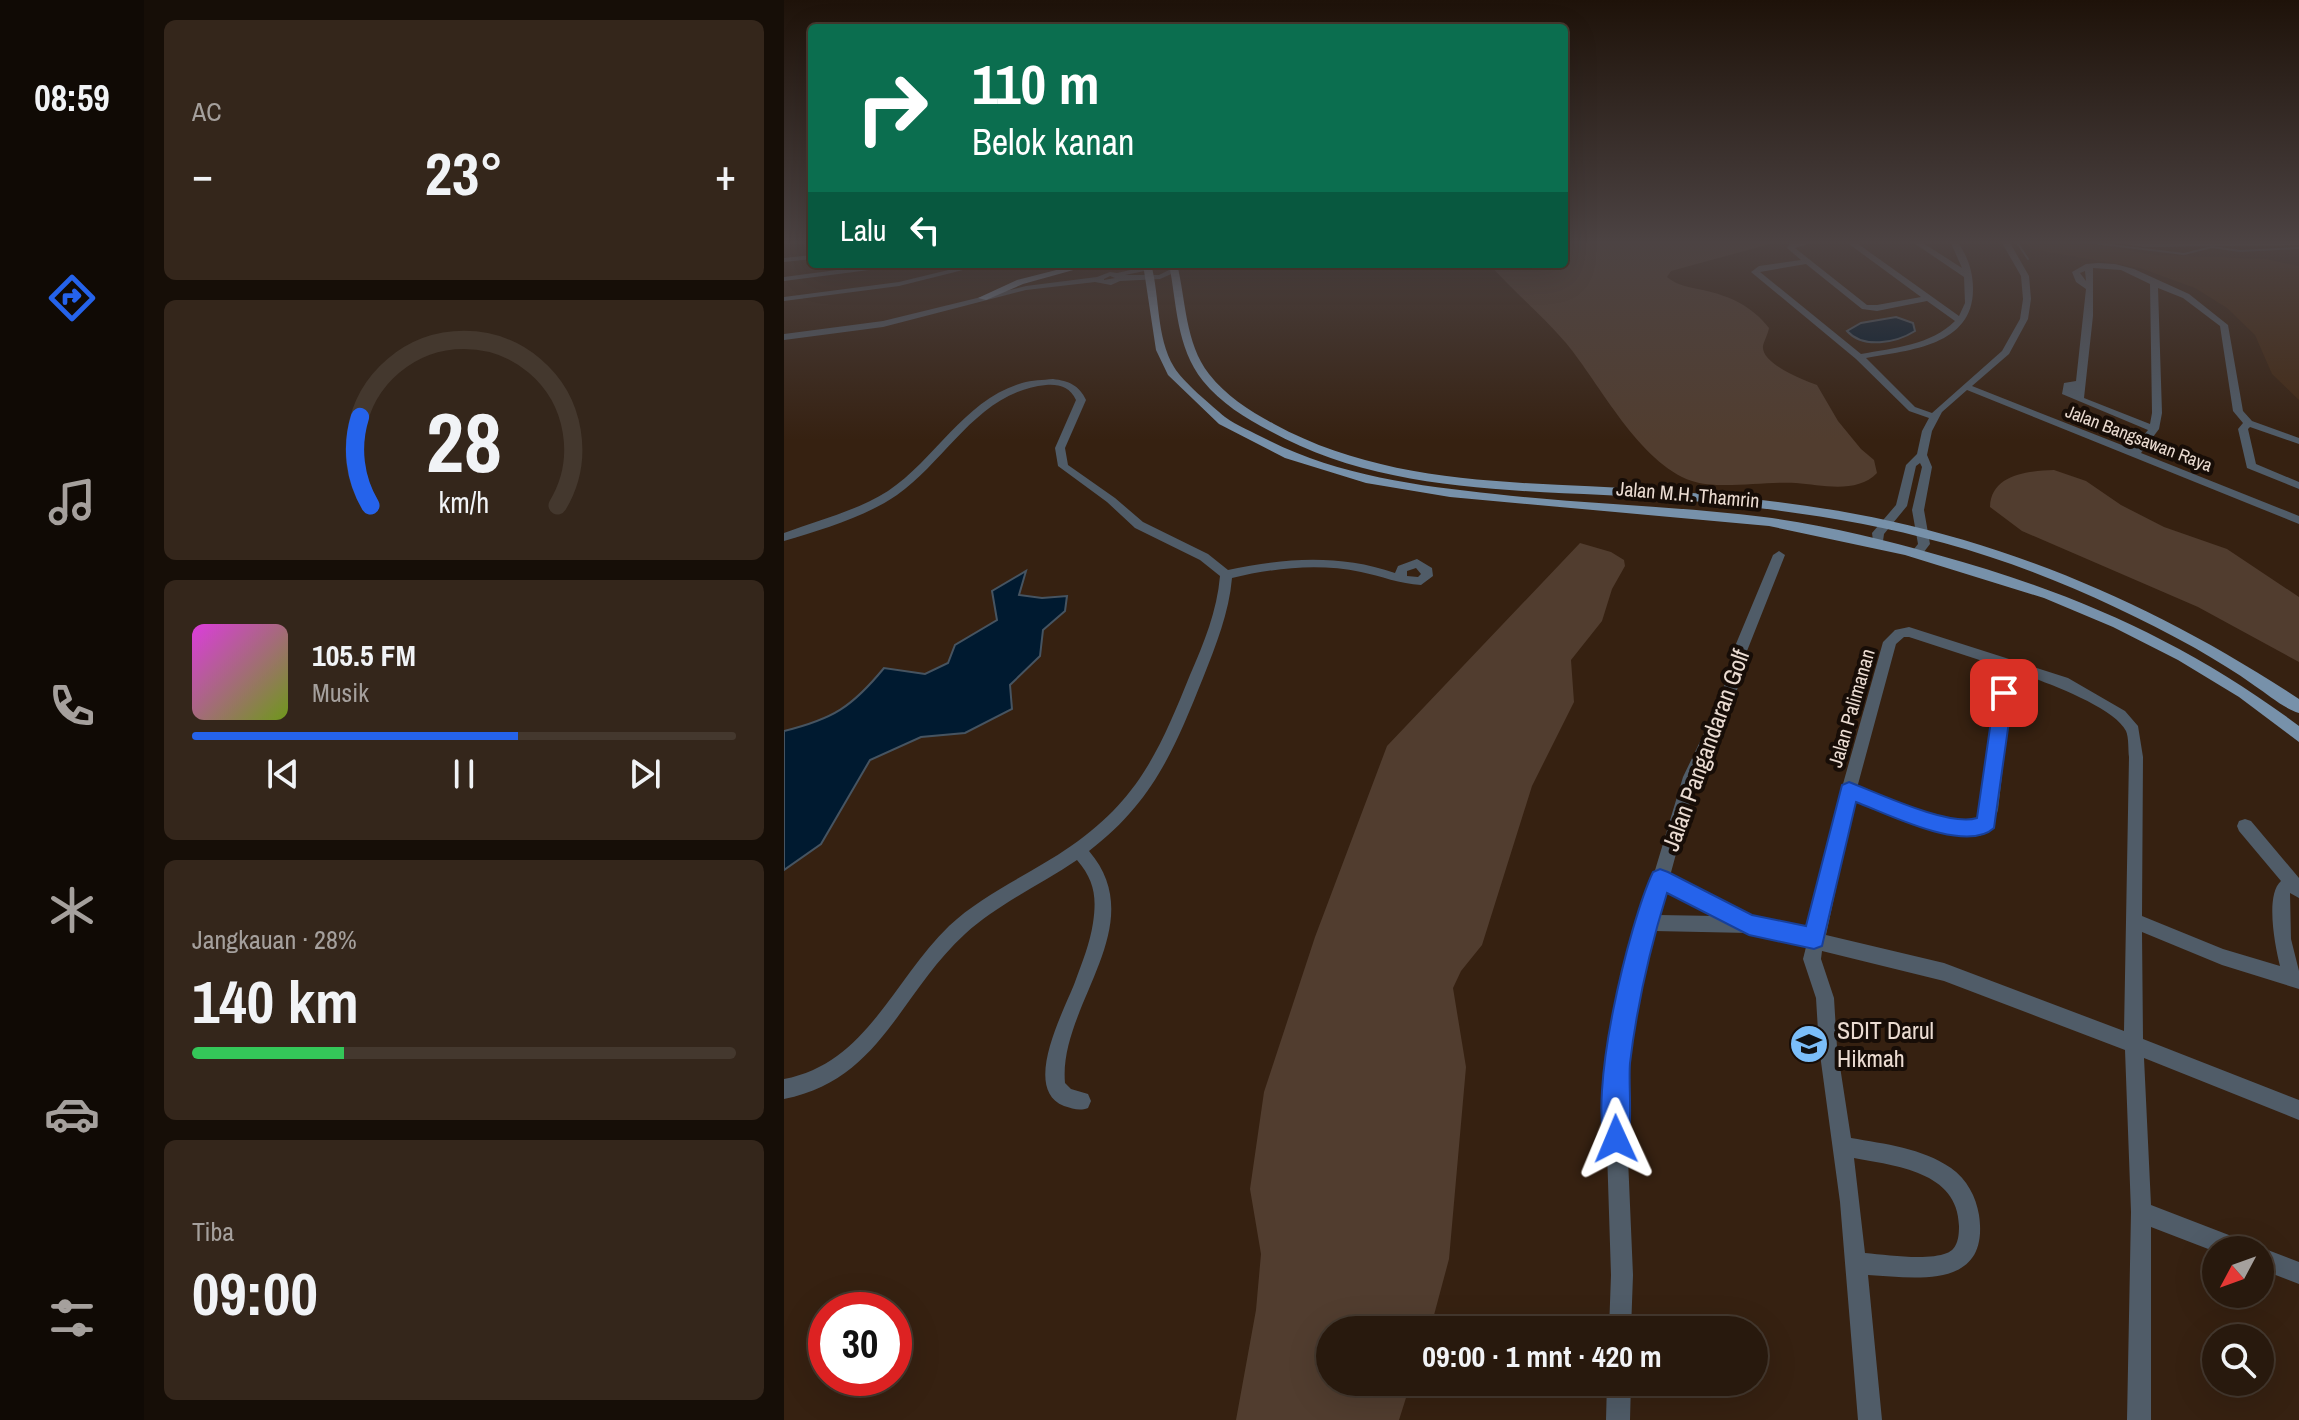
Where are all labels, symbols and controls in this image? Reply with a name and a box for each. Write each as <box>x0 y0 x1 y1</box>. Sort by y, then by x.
text: 110 m <box>972 46 1100 121</box>
icon: right <box>840 56 944 160</box>
text: 08:59 <box>34 74 110 122</box>
text: AC <box>192 94 222 129</box>
text: Belok kanan <box>972 118 1134 166</box>
text: 23° <box>425 133 503 214</box>
text: − <box>192 144 213 204</box>
text: + <box>715 144 736 204</box>
icon: left <box>903 208 947 252</box>
text: Lalu <box>840 210 887 250</box>
icon: directions <box>44 270 100 326</box>
text: 28 <box>426 386 502 498</box>
street label: Jalan Bangsawan Raya <box>2062 399 2216 477</box>
icon: music <box>44 474 100 530</box>
street label: Jalan M.H. Thamrin <box>1615 474 1761 514</box>
text: km/h <box>439 483 489 522</box>
text: 105.5 FM <box>312 635 416 675</box>
street label: Jalan Pangandaran Golf <box>1654 644 1757 855</box>
street label: Jalan Palimanan <box>1821 646 1881 770</box>
pin <box>1970 659 2038 727</box>
icon: arrive <box>1982 671 2026 715</box>
text: Musik <box>312 675 369 710</box>
icon: phone <box>44 678 100 734</box>
icon: previous <box>261 752 305 796</box>
icon: pause <box>442 752 486 796</box>
icon: next <box>623 752 667 796</box>
icon: climate <box>44 882 100 938</box>
text: Jangkauan · 28% <box>192 922 357 957</box>
text: 140 km <box>192 961 359 1042</box>
place label: SDIT Darul Hikmah <box>1837 1014 1934 1074</box>
school or university icon: SDIT Darul Hikmah <box>1788 1023 1830 1065</box>
icon: car <box>44 1086 100 1142</box>
position arrow <box>1574 1097 1658 1181</box>
text: Tiba <box>192 1214 234 1249</box>
north arrow <box>2202 1236 2274 1308</box>
map controls <box>2202 1236 2274 1396</box>
text: 09:00 <box>192 1253 318 1334</box>
icon: filters <box>44 1290 100 1346</box>
speed limit sign: 30 <box>808 1292 912 1396</box>
button: search <box>2202 1324 2274 1396</box>
text: 09:00 · 1 mnt · 420 m <box>1422 1336 1662 1376</box>

